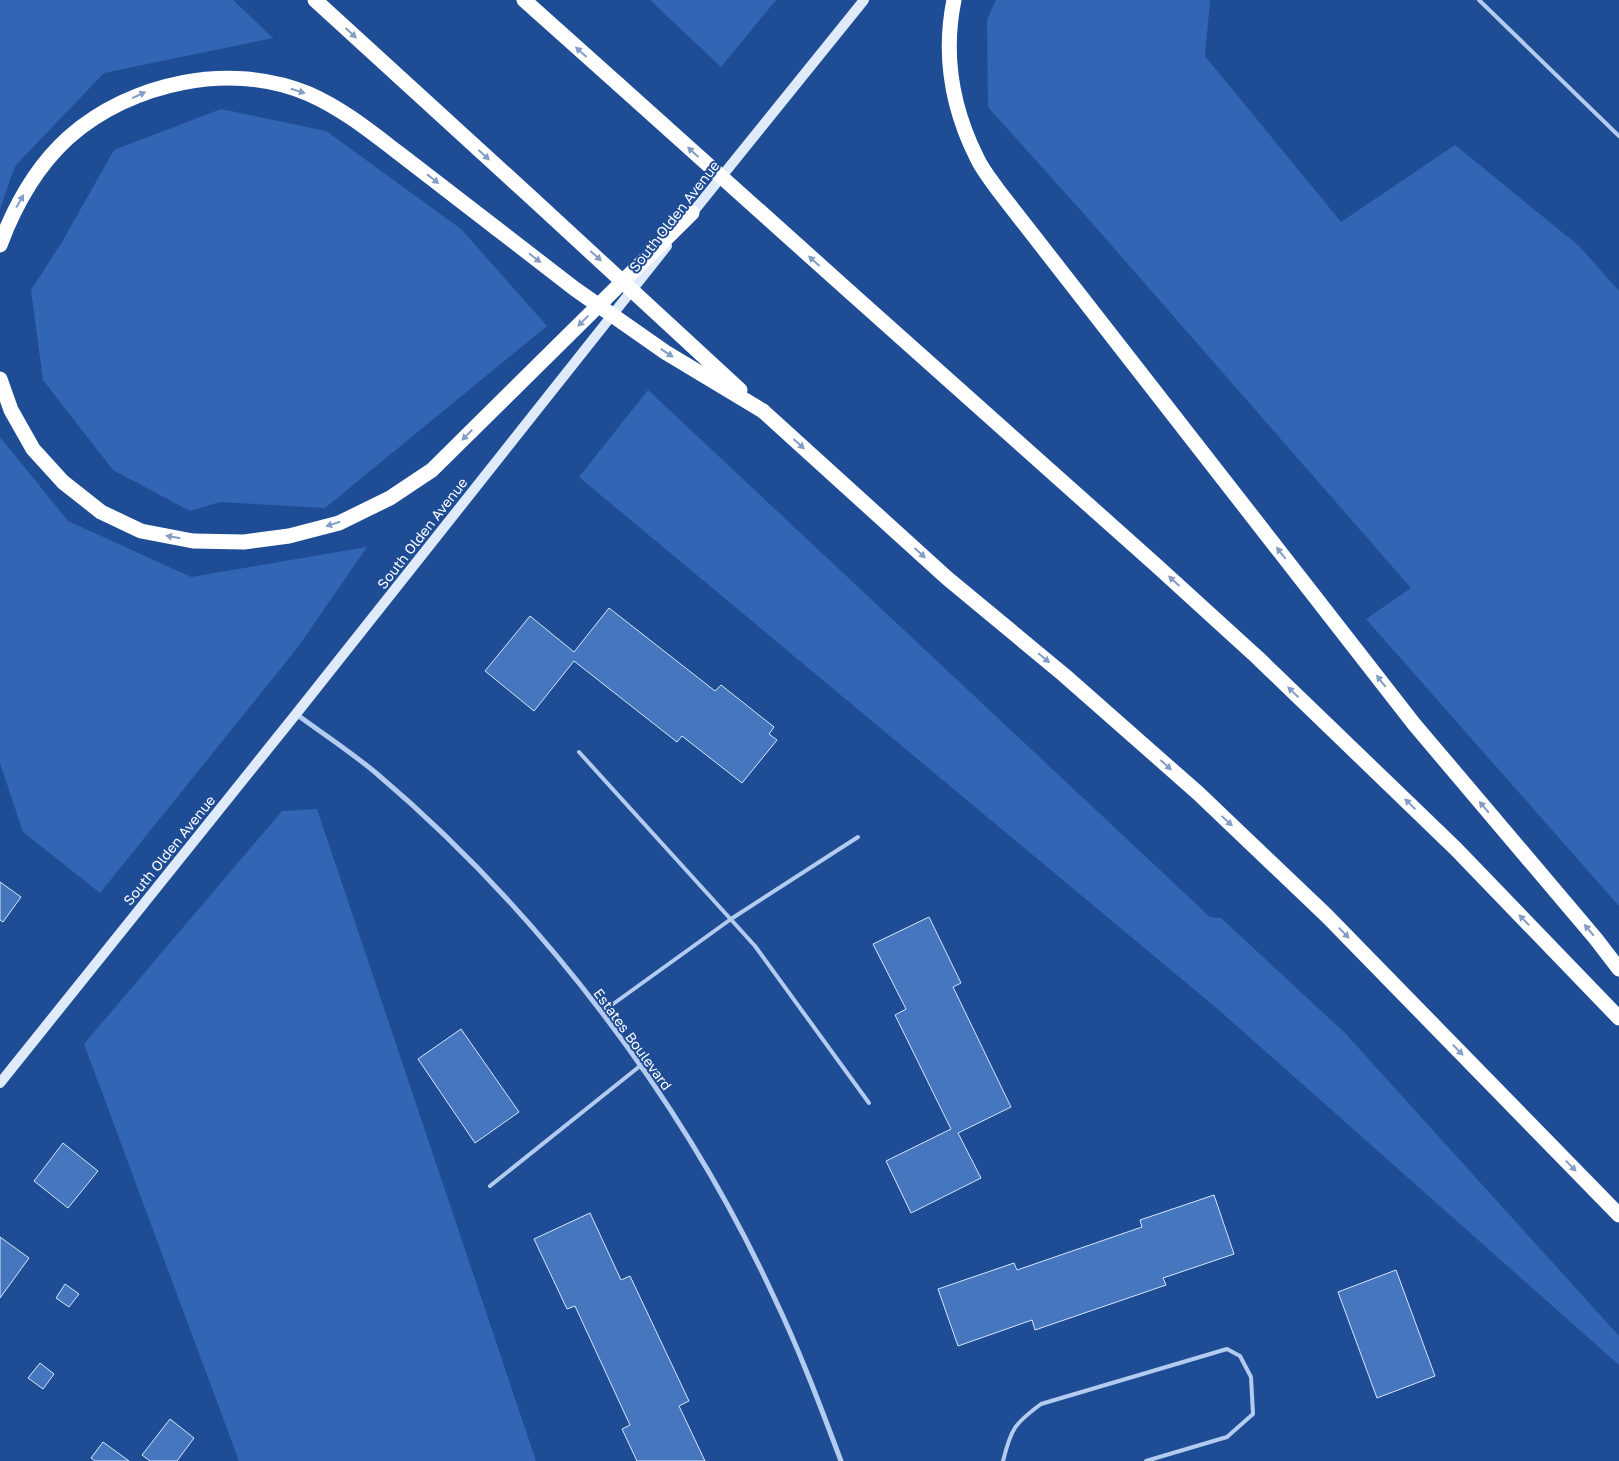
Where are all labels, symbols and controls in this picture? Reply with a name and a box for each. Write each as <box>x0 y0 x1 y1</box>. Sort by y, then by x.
one-way arrow <box>345 27 357 39</box>
one-way arrow <box>576 46 588 58</box>
one-way arrow <box>290 87 305 95</box>
one-way arrow <box>132 91 146 99</box>
one-way arrow <box>688 146 700 158</box>
one-way arrow <box>478 149 491 160</box>
street label: South Olden Avenue <box>625 157 723 275</box>
one-way arrow <box>426 174 440 184</box>
one-way arrow <box>15 194 24 207</box>
one-way arrow <box>589 250 601 262</box>
one-way arrow <box>528 252 541 263</box>
one-way arrow <box>808 255 821 266</box>
one-way arrow <box>577 315 589 327</box>
one-way arrow <box>660 348 673 358</box>
one-way arrow <box>461 429 473 441</box>
one-way arrow <box>793 438 805 450</box>
street label: South Olden Avenue <box>373 474 471 592</box>
one-way arrow <box>325 520 340 528</box>
one-way arrow <box>165 533 181 541</box>
one-way arrow <box>913 547 925 559</box>
one-way arrow <box>1275 547 1286 560</box>
one-way arrow <box>1168 575 1180 587</box>
one-way arrow <box>1037 653 1050 664</box>
one-way arrow <box>1375 675 1386 688</box>
one-way arrow <box>1287 686 1299 698</box>
one-way arrow <box>1160 759 1172 770</box>
street label: South Olden Avenue <box>119 792 219 908</box>
one-way arrow <box>1404 799 1416 811</box>
one-way arrow <box>1478 801 1490 813</box>
one-way arrow <box>1221 815 1233 827</box>
one-way arrow <box>1518 914 1530 926</box>
one-way arrow <box>1584 924 1595 937</box>
one-way arrow <box>1338 927 1350 939</box>
street label: Estates Boulevard <box>590 985 676 1093</box>
one-way arrow <box>1452 1043 1464 1055</box>
one-way arrow <box>1565 1160 1577 1172</box>

